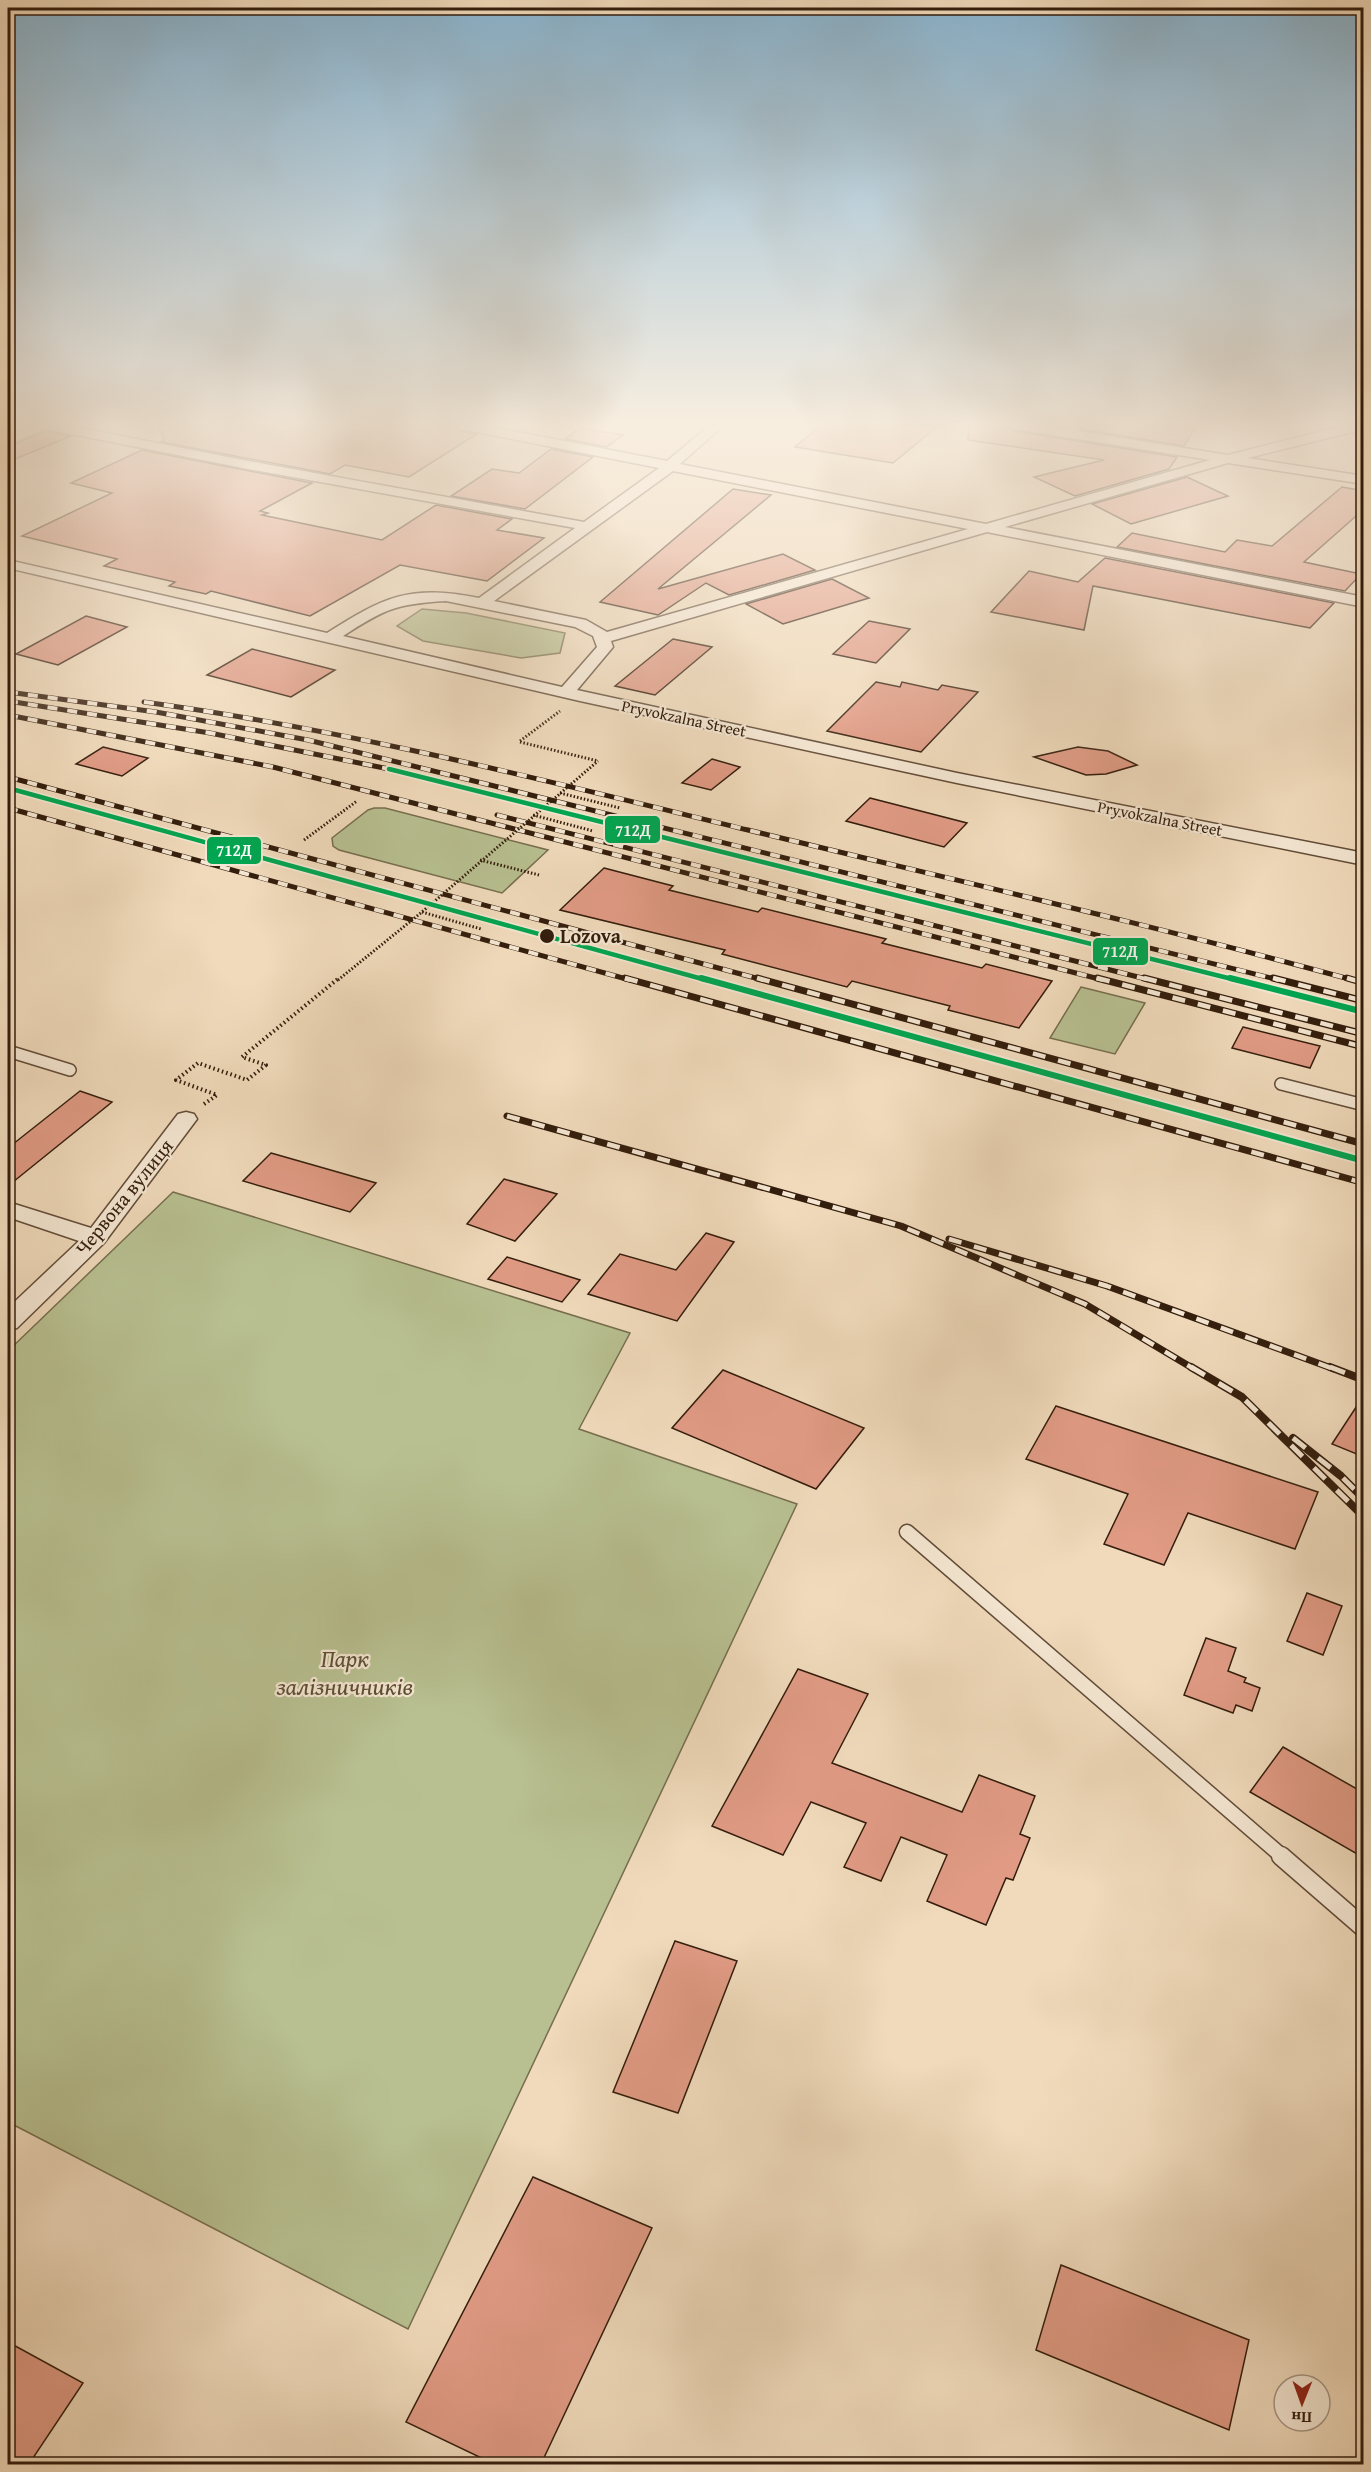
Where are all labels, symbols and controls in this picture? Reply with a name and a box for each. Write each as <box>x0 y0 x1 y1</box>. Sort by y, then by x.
street label: Pryvokzalna Street <box>620 693 749 743</box>
street label: Pryvokzalna Street <box>1096 794 1225 842</box>
line badge: 712Д <box>604 815 661 844</box>
text: 712Д <box>615 818 651 842</box>
line badge: 712Д <box>206 836 262 865</box>
text: 712Д <box>216 838 252 862</box>
place label: Lozova <box>560 921 622 950</box>
marker: Lozova <box>538 927 556 945</box>
line badge: 712Д <box>1092 937 1149 966</box>
text: 712Д <box>1102 939 1138 963</box>
street label: Червона вулиця <box>68 1132 180 1261</box>
park label: Парк залізничників <box>276 1641 413 1704</box>
north arrow <box>1272 2373 1332 2433</box>
text: Пн <box>1291 2406 1312 2430</box>

